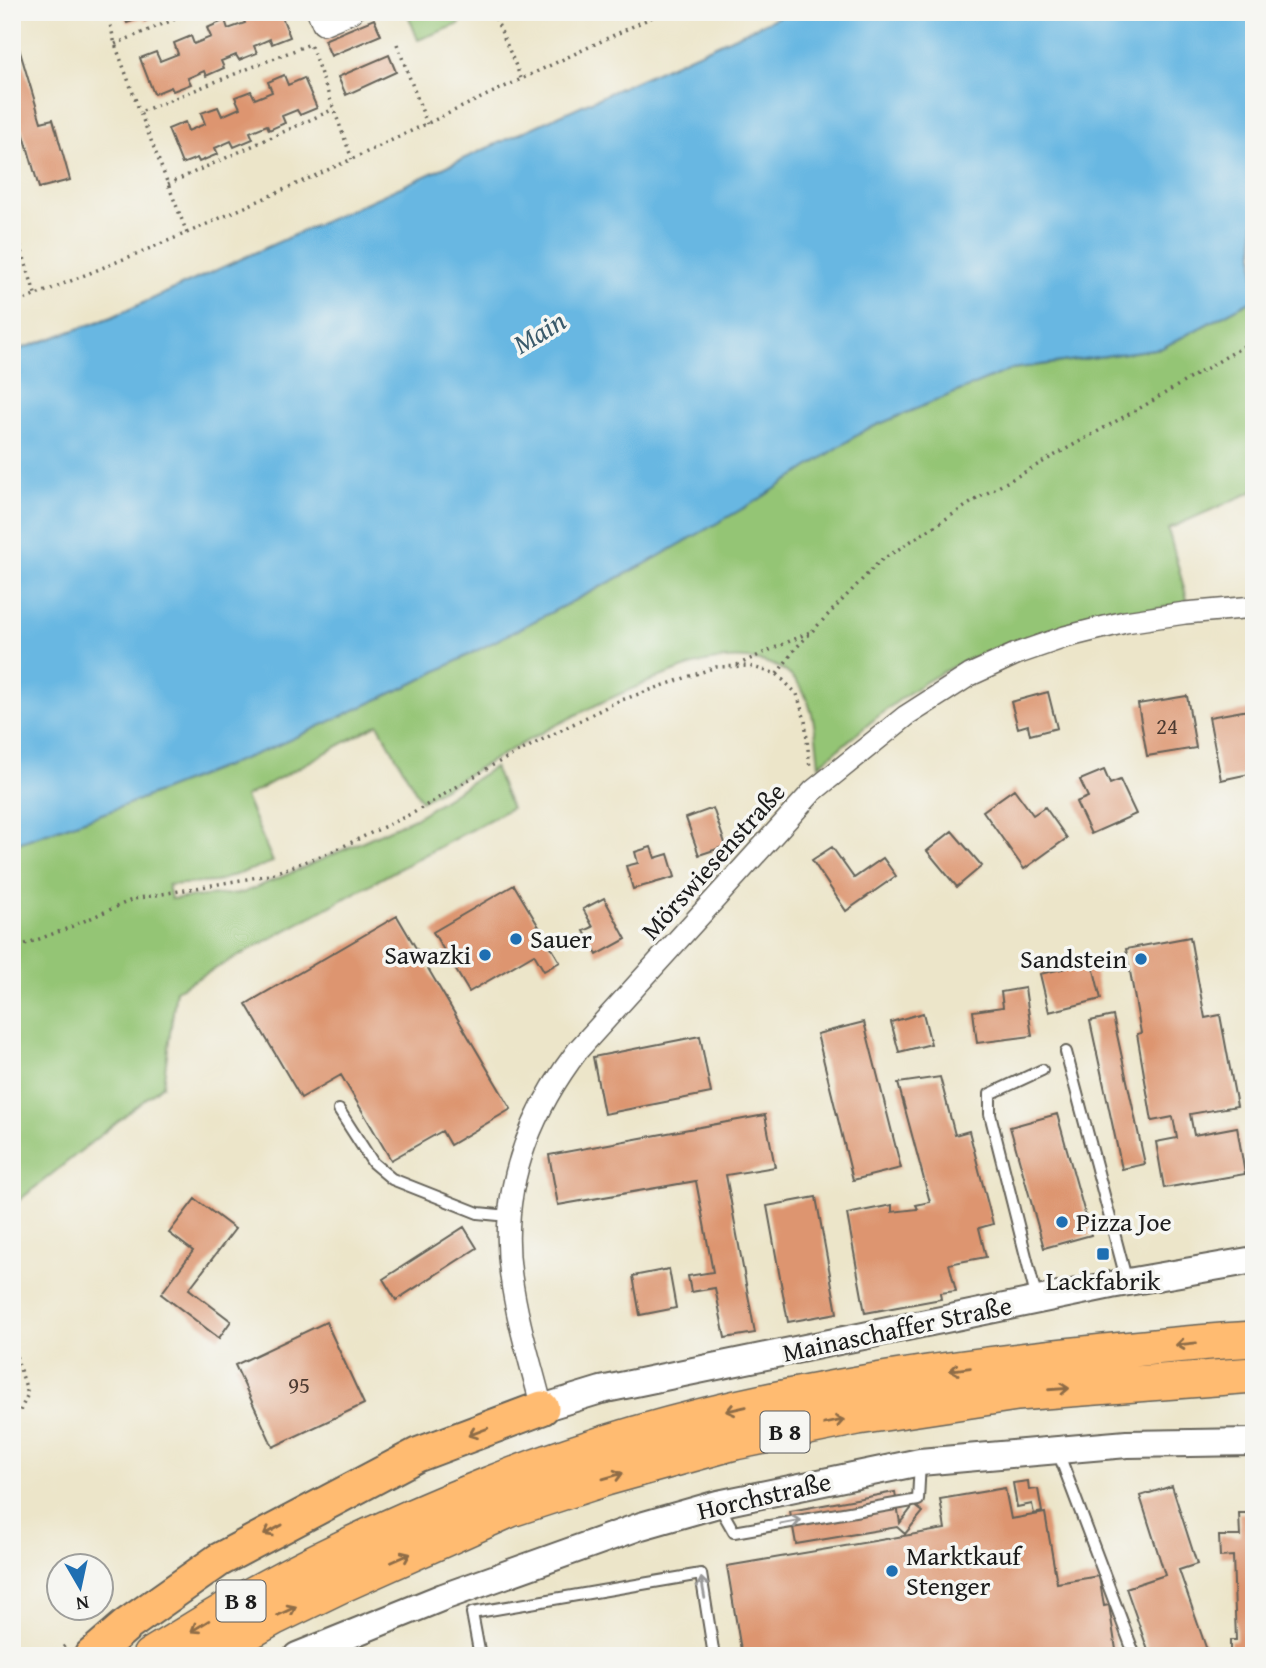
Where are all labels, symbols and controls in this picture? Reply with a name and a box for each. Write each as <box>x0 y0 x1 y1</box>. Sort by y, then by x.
water label: Main <box>504 300 573 363</box>
house number: 24 <box>1156 709 1178 742</box>
street label: Mörswiesenstraße <box>631 773 794 948</box>
place label: Sauer <box>530 919 592 958</box>
marker: Sauer <box>508 931 524 947</box>
place label: Sawazki <box>384 935 471 974</box>
place label: Sandstein <box>1020 939 1127 978</box>
marker: Sawazki <box>477 947 493 963</box>
marker: Sandstein <box>1133 951 1149 967</box>
place label: Pizza Joe <box>1076 1202 1172 1241</box>
marker: Pizza Joe <box>1054 1214 1070 1230</box>
marker: Lackfabrik <box>1095 1246 1111 1262</box>
place label: Lackfabrik <box>1046 1261 1161 1300</box>
street label: Mainaschaffer Straße <box>779 1285 1015 1372</box>
one-way arrow <box>1175 1338 1198 1351</box>
one-way arrow <box>949 1362 971 1375</box>
house number: 95 <box>288 1368 310 1401</box>
one-way arrow <box>1047 1382 1070 1395</box>
one-way arrow <box>725 1403 748 1416</box>
road number: B 8 <box>760 1412 810 1452</box>
one-way arrow <box>822 1415 845 1428</box>
one-way arrow <box>468 1427 489 1439</box>
street label: Horchstraße <box>693 1461 835 1530</box>
one-way arrow <box>602 1469 624 1482</box>
one-way arrow <box>779 1515 802 1528</box>
one-way arrow <box>263 1524 284 1537</box>
place label: Marktkauf Stenger <box>906 1536 1023 1605</box>
one-way arrow <box>390 1551 412 1564</box>
north arrow <box>46 1552 116 1622</box>
marker: Marktkauf Stenger <box>884 1563 900 1579</box>
one-way arrow <box>696 1578 709 1600</box>
road number: B 8 <box>216 1581 266 1622</box>
text: N <box>74 1589 91 1619</box>
one-way arrow <box>276 1603 297 1617</box>
one-way arrow <box>190 1619 210 1633</box>

